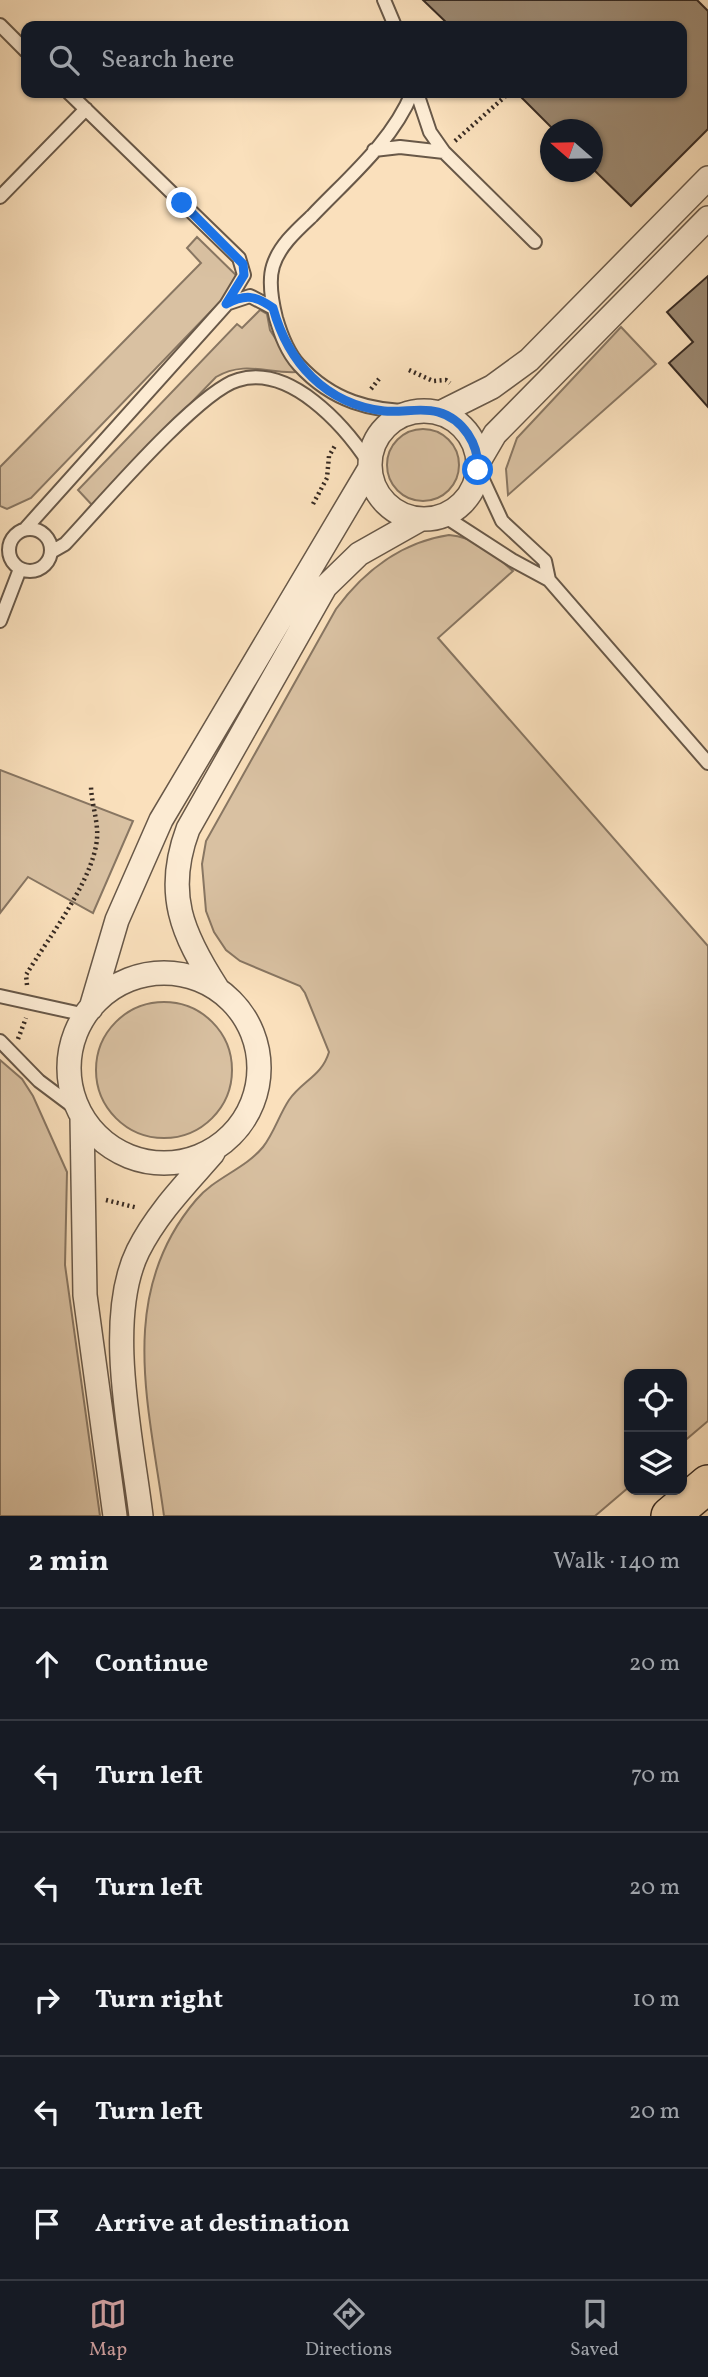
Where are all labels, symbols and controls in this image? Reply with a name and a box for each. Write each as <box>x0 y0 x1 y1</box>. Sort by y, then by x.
search box <box>21 21 687 98</box>
icon: search <box>45 41 83 79</box>
text: Search here <box>101 42 234 78</box>
north arrow <box>540 119 603 182</box>
route end <box>166 187 197 218</box>
route start <box>462 454 493 485</box>
map controls <box>624 1369 687 1495</box>
button: locate <box>624 1369 687 1432</box>
button: layers <box>624 1432 687 1495</box>
text: 2 min <box>28 1541 109 1583</box>
text: Walk · 140 m <box>553 1546 680 1578</box>
icon: ahead <box>28 1645 66 1683</box>
text: Continue <box>95 1646 208 1682</box>
text: 20 m <box>629 1648 680 1680</box>
icon: left <box>28 1757 66 1795</box>
text: Turn left <box>95 1758 203 1794</box>
text: 70 m <box>631 1760 680 1792</box>
icon: left <box>28 1869 66 1907</box>
text: Turn left <box>95 1870 203 1906</box>
text: 20 m <box>629 1872 680 1904</box>
icon: right <box>28 1981 66 2019</box>
text: Turn right <box>95 1982 223 2018</box>
text: 10 m <box>632 1984 680 2016</box>
icon: left <box>28 2093 66 2131</box>
text: Turn left <box>95 2094 203 2130</box>
text: 20 m <box>629 2096 680 2128</box>
icon: arrive <box>28 2205 66 2243</box>
text: Arrive at destination <box>95 2206 350 2242</box>
tab: Map <box>89 2295 127 2363</box>
tab: Directions <box>305 2295 392 2363</box>
tab: Saved <box>570 2295 619 2363</box>

